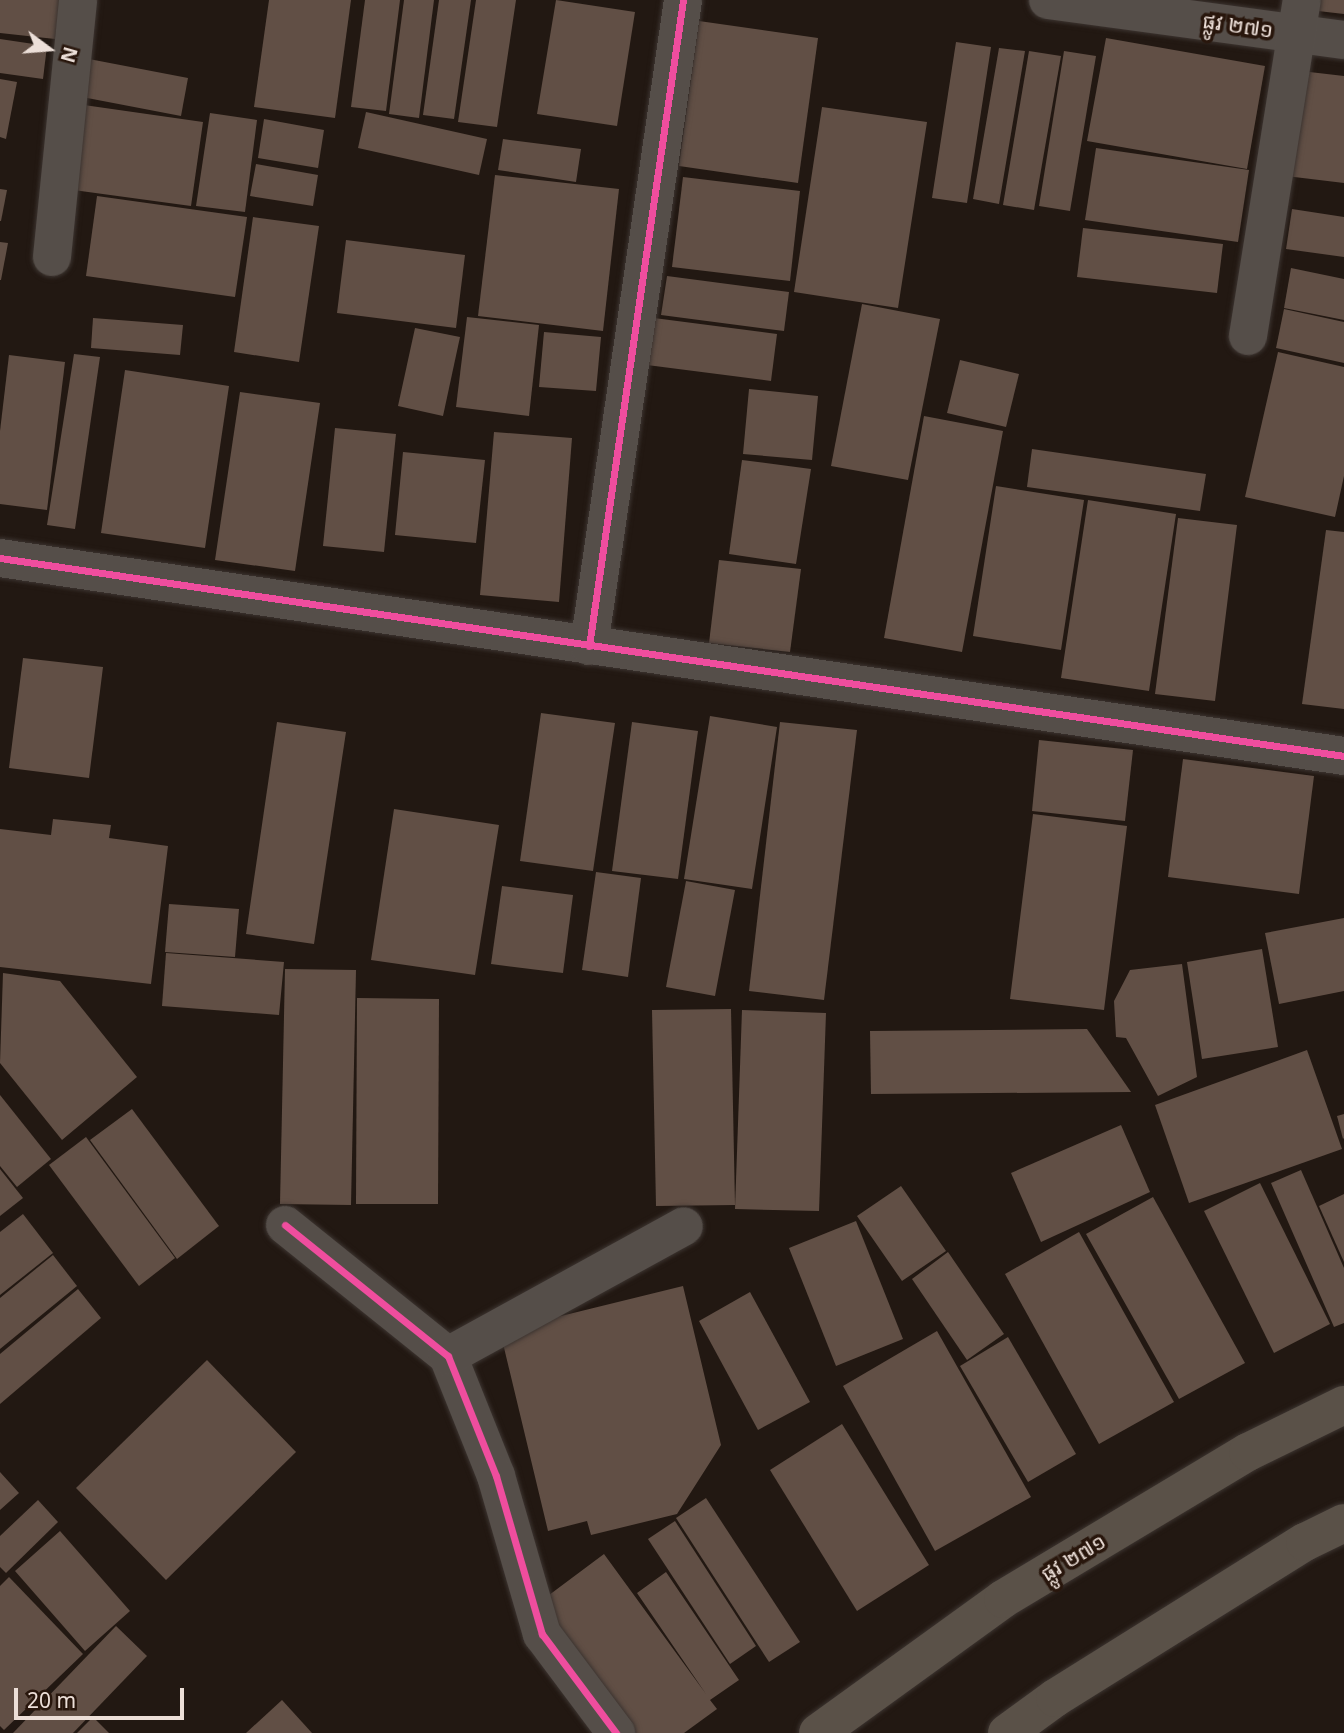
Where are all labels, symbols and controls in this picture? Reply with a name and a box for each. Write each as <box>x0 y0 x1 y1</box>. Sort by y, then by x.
street label: ផ្លូវ ២៧១ <box>1201 8 1275 42</box>
north arrow <box>14 14 84 84</box>
text: N <box>55 44 84 66</box>
street label: ផ្លូវ ២៧១ <box>1036 1528 1110 1586</box>
scale bar <box>18 1674 187 1718</box>
text: 20 m <box>27 1686 76 1714</box>

